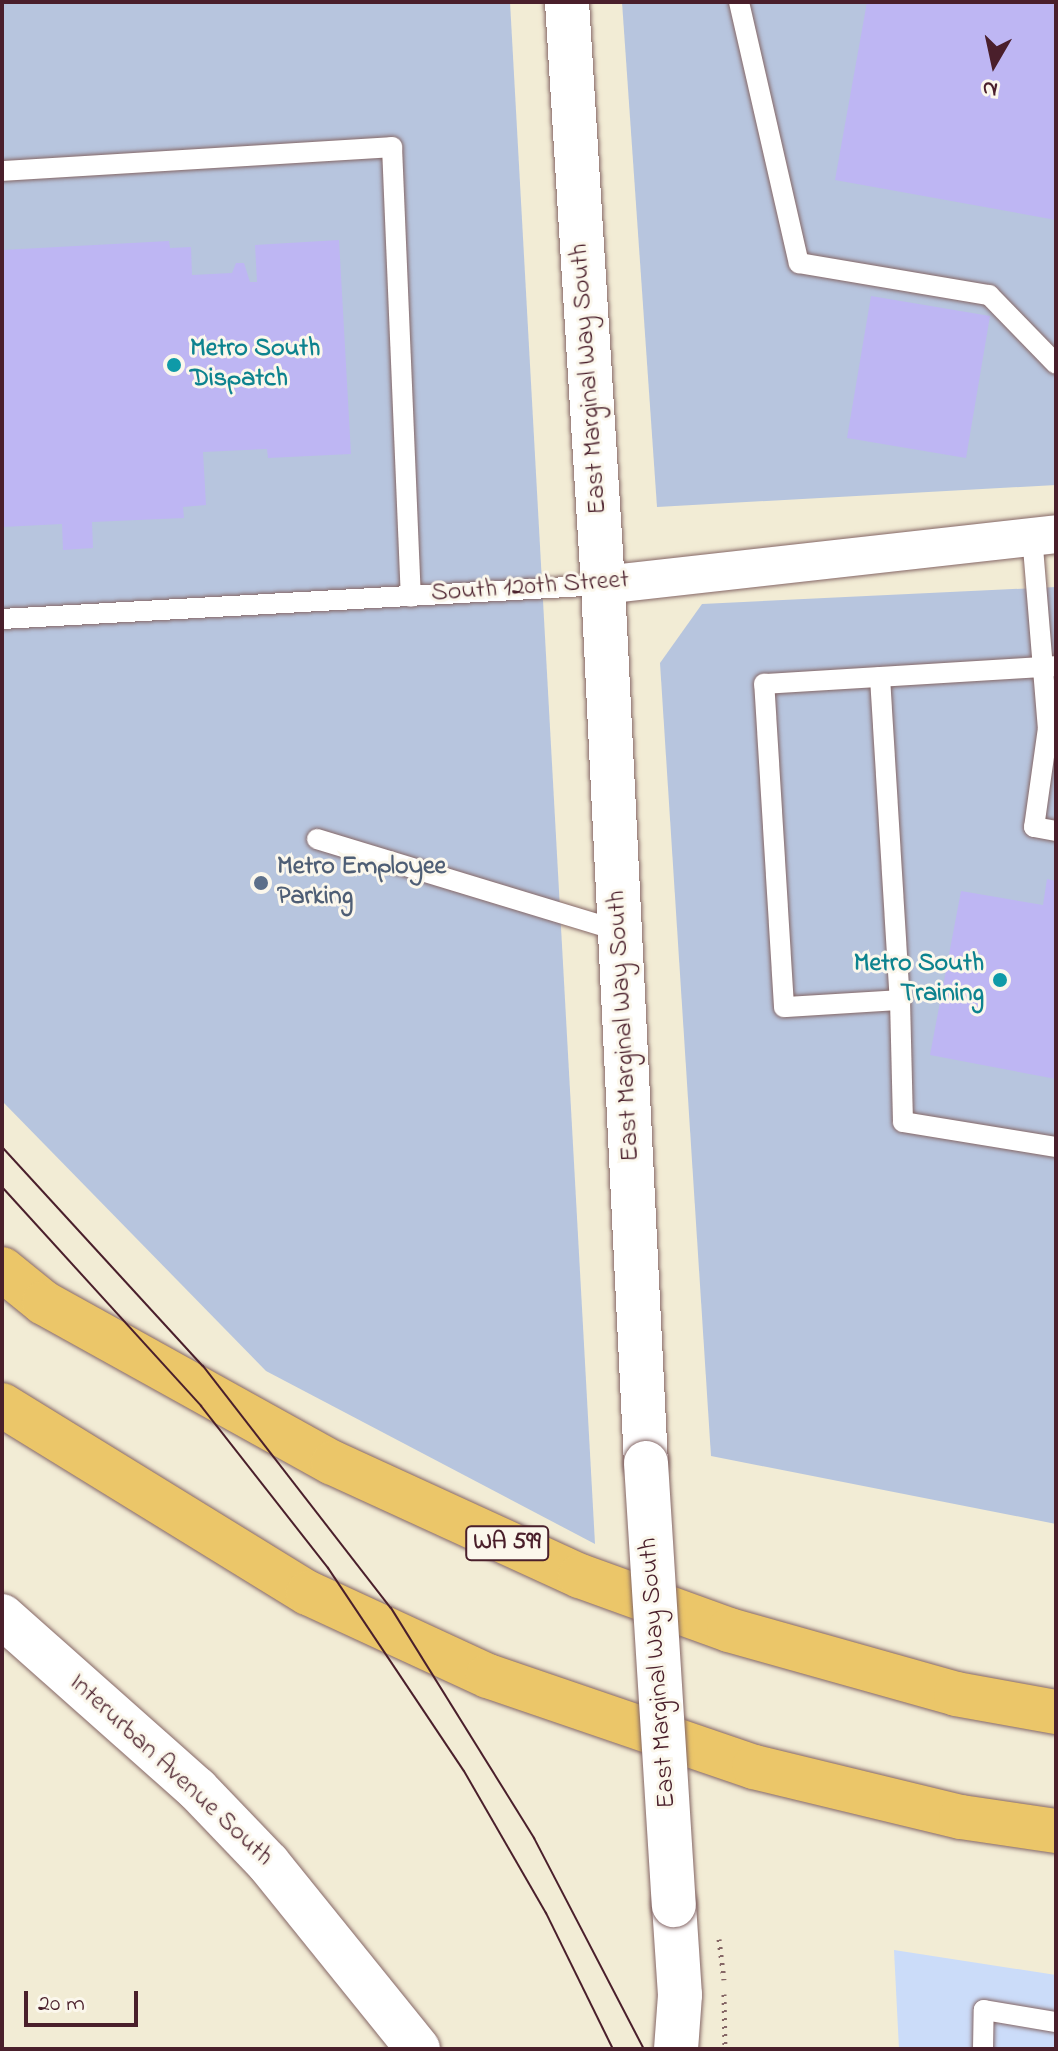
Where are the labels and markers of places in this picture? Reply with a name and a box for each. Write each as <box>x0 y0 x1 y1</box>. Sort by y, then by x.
place label: Metro South Dispatch <box>190 334 320 396</box>
marker: Metro South Dispatch <box>165 356 183 374</box>
place label: Metro Employee Parking <box>277 852 446 914</box>
marker: Metro Employee Parking <box>252 874 270 892</box>
place label: Metro South Training <box>854 949 984 1010</box>
marker: Metro South Training <box>991 971 1009 989</box>

